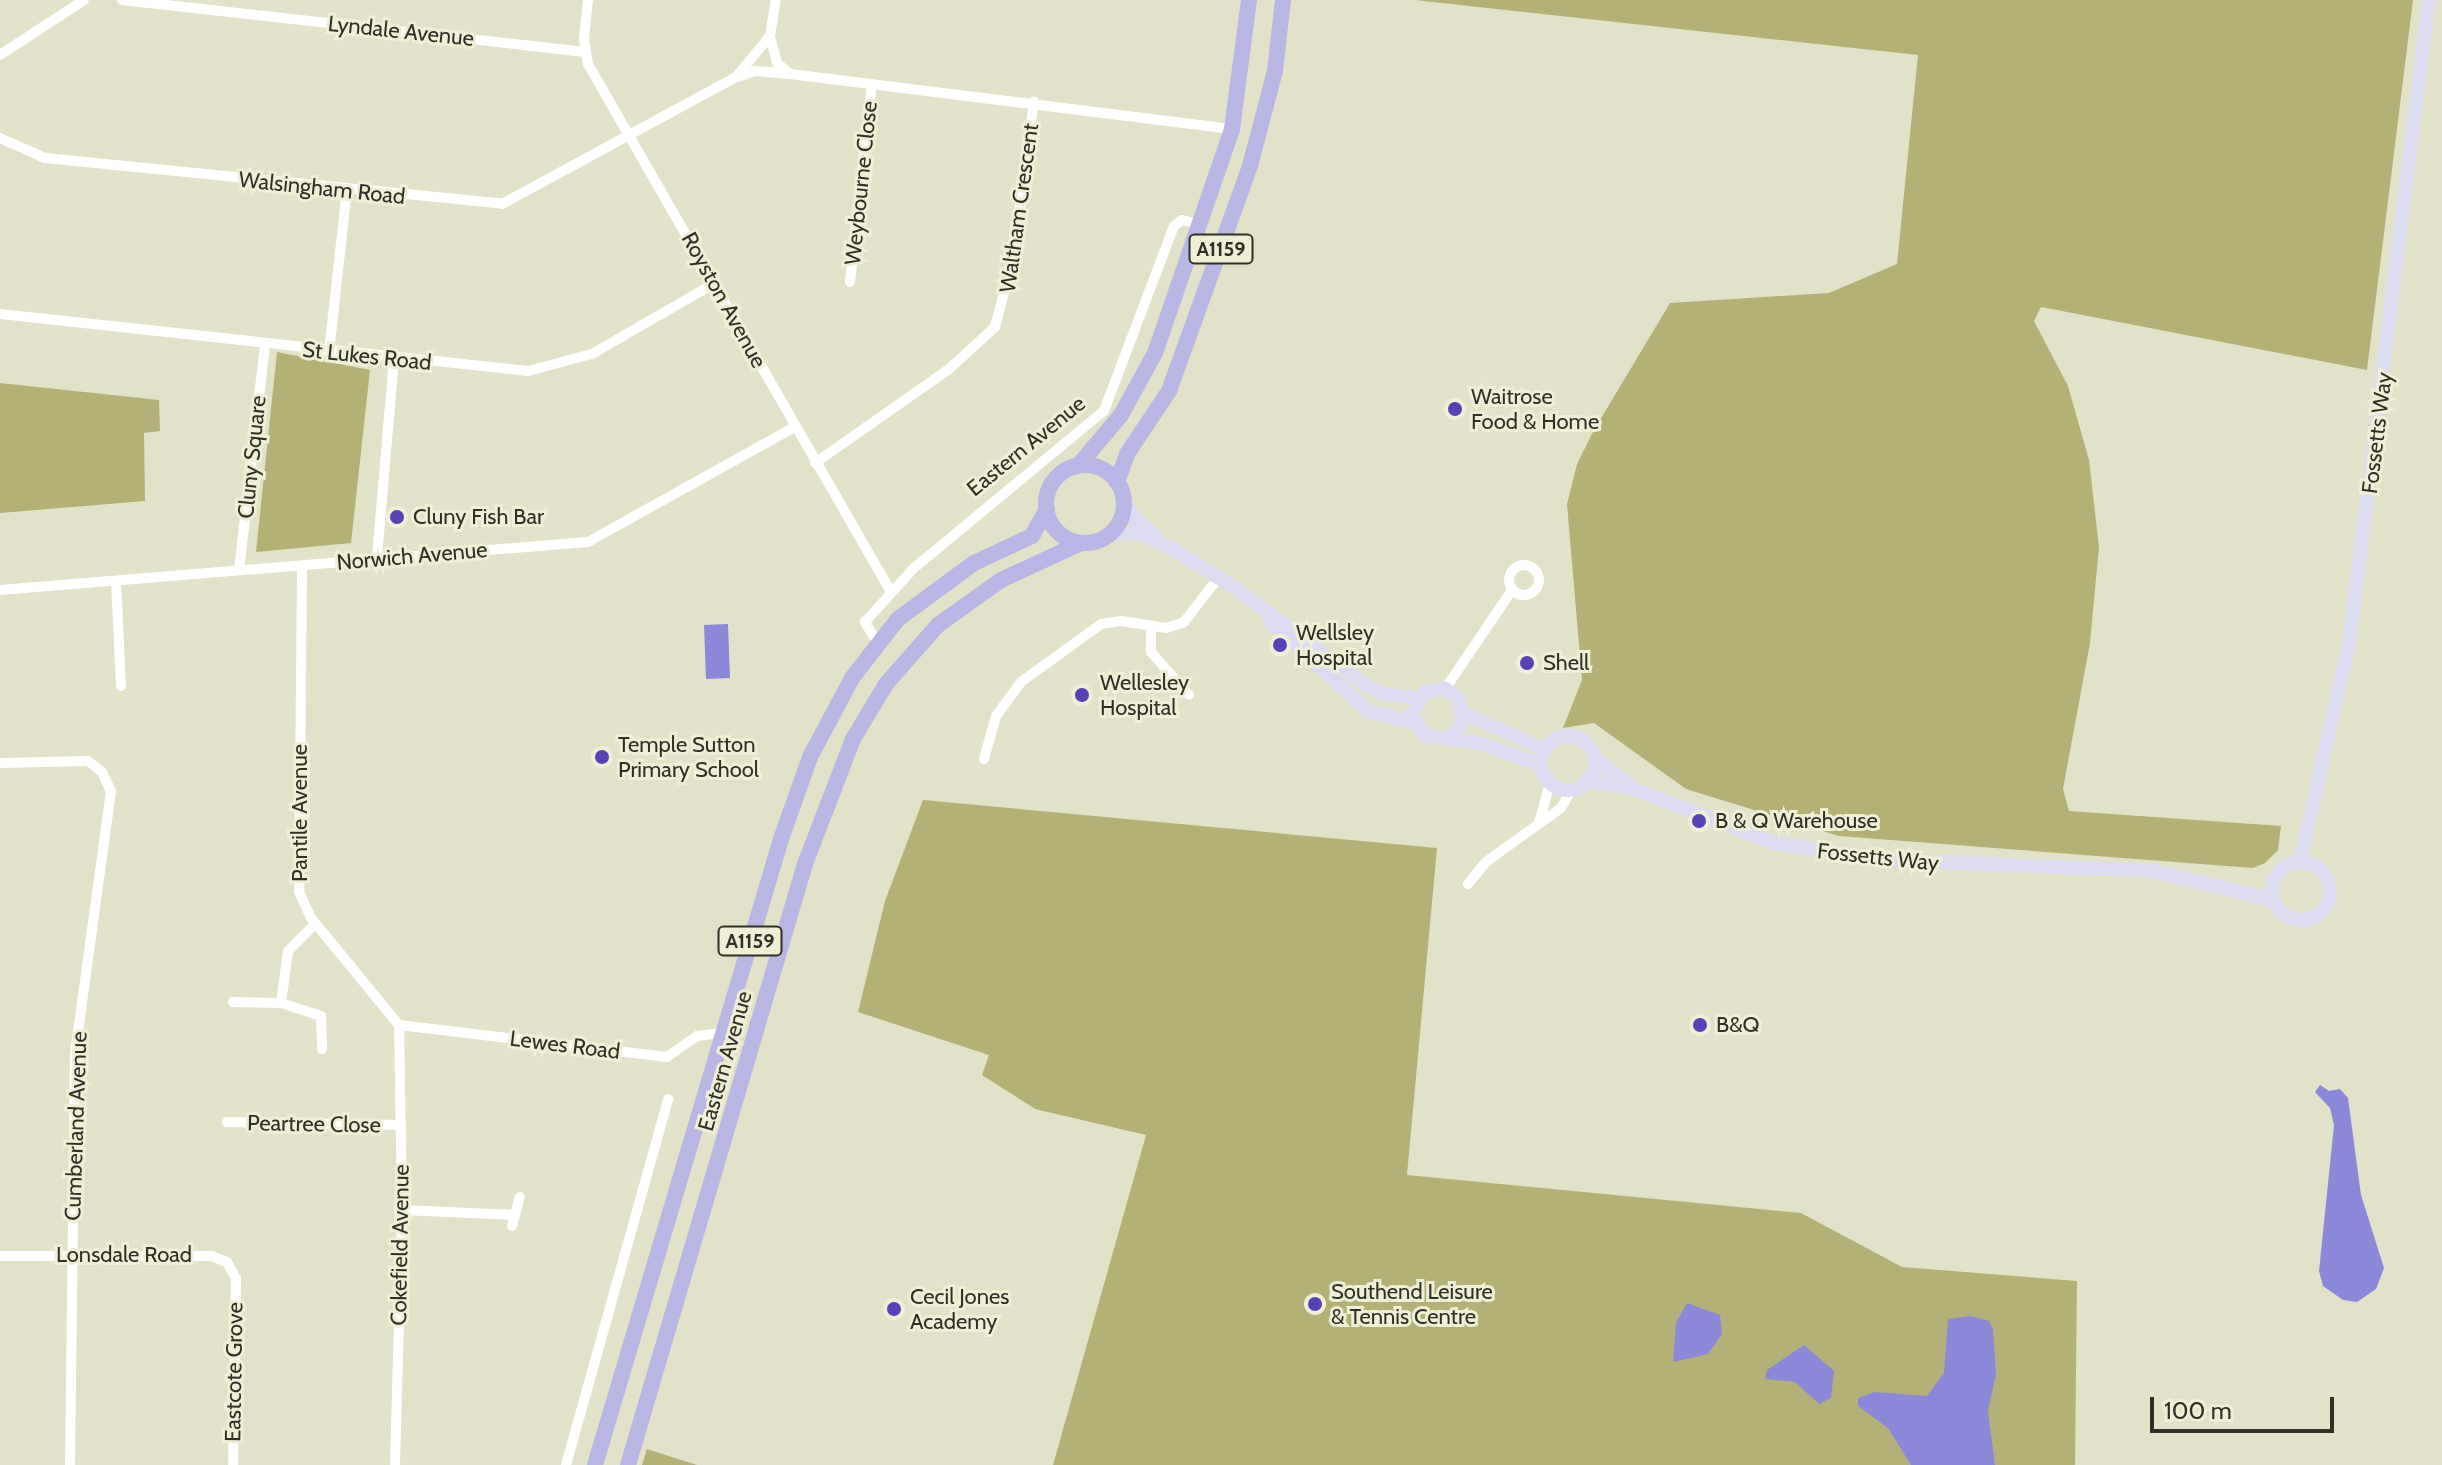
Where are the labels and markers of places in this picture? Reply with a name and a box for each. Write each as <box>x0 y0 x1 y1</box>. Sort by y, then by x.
place label: Waitrose Food & Home <box>1471 383 1599 434</box>
marker: Waitrose Food & Home <box>1446 400 1464 418</box>
place label: Cluny Fish Bar <box>413 504 544 530</box>
marker: Cluny Fish Bar <box>388 508 406 526</box>
place label: Wellsley Hospital <box>1296 619 1374 670</box>
marker: Wellsley Hospital <box>1271 636 1289 654</box>
place label: Shell <box>1543 650 1589 676</box>
marker: Shell <box>1518 654 1536 672</box>
place label: Wellesley Hospital <box>1100 669 1189 720</box>
marker: Wellesley Hospital <box>1071 684 1093 706</box>
place label: Temple Sutton Primary School <box>618 731 759 782</box>
marker: Temple Sutton Primary School <box>593 748 611 766</box>
place label: B & Q Warehouse <box>1715 808 1878 834</box>
marker: B & Q Warehouse <box>1690 812 1708 830</box>
place label: B&Q <box>1716 1012 1760 1038</box>
marker: B&Q <box>1691 1016 1709 1034</box>
place label: Southend Leisure & Tennis Centre <box>1331 1278 1493 1330</box>
place label: Cecil Jones Academy <box>910 1283 1009 1334</box>
marker: Southend Leisure & Tennis Centre <box>1306 1295 1324 1313</box>
marker: Cecil Jones Academy <box>885 1300 903 1318</box>

